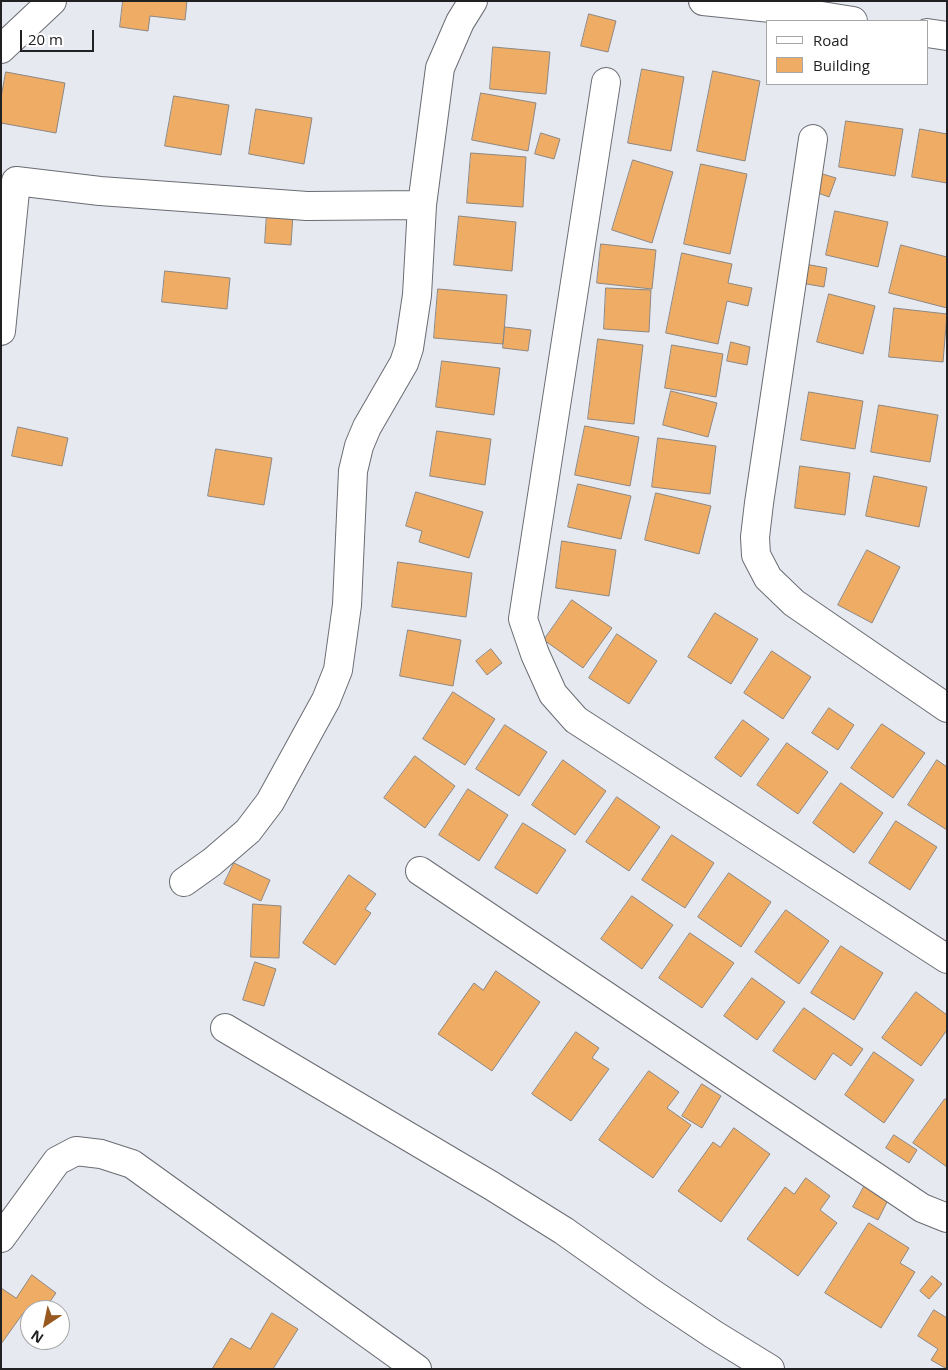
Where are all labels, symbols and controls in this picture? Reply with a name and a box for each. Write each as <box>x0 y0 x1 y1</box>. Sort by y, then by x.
scale bar <box>22 20 96 52</box>
legend <box>766 20 928 85</box>
text: 20 m <box>28 29 63 49</box>
text: Road <box>813 30 849 50</box>
text: Building <box>813 55 870 75</box>
north arrow <box>20 1300 70 1350</box>
text: N <box>27 1326 47 1348</box>

